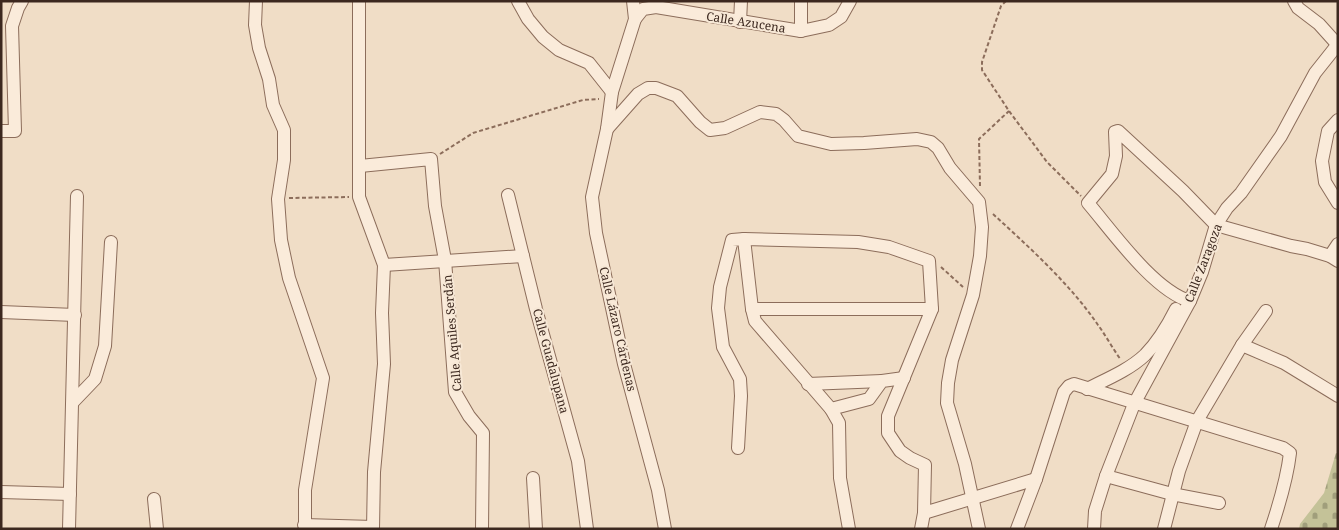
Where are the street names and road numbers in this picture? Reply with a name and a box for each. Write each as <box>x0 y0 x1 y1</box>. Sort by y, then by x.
street label: Calle Azucena <box>705 7 787 37</box>
street label: Calle Zaragoza <box>1180 221 1226 305</box>
street label: Calle Lázaro Cárdenas <box>595 265 641 393</box>
street label: Calle Aquiles Serdán <box>438 274 466 392</box>
street label: Calle Guadalupana <box>529 307 573 416</box>

